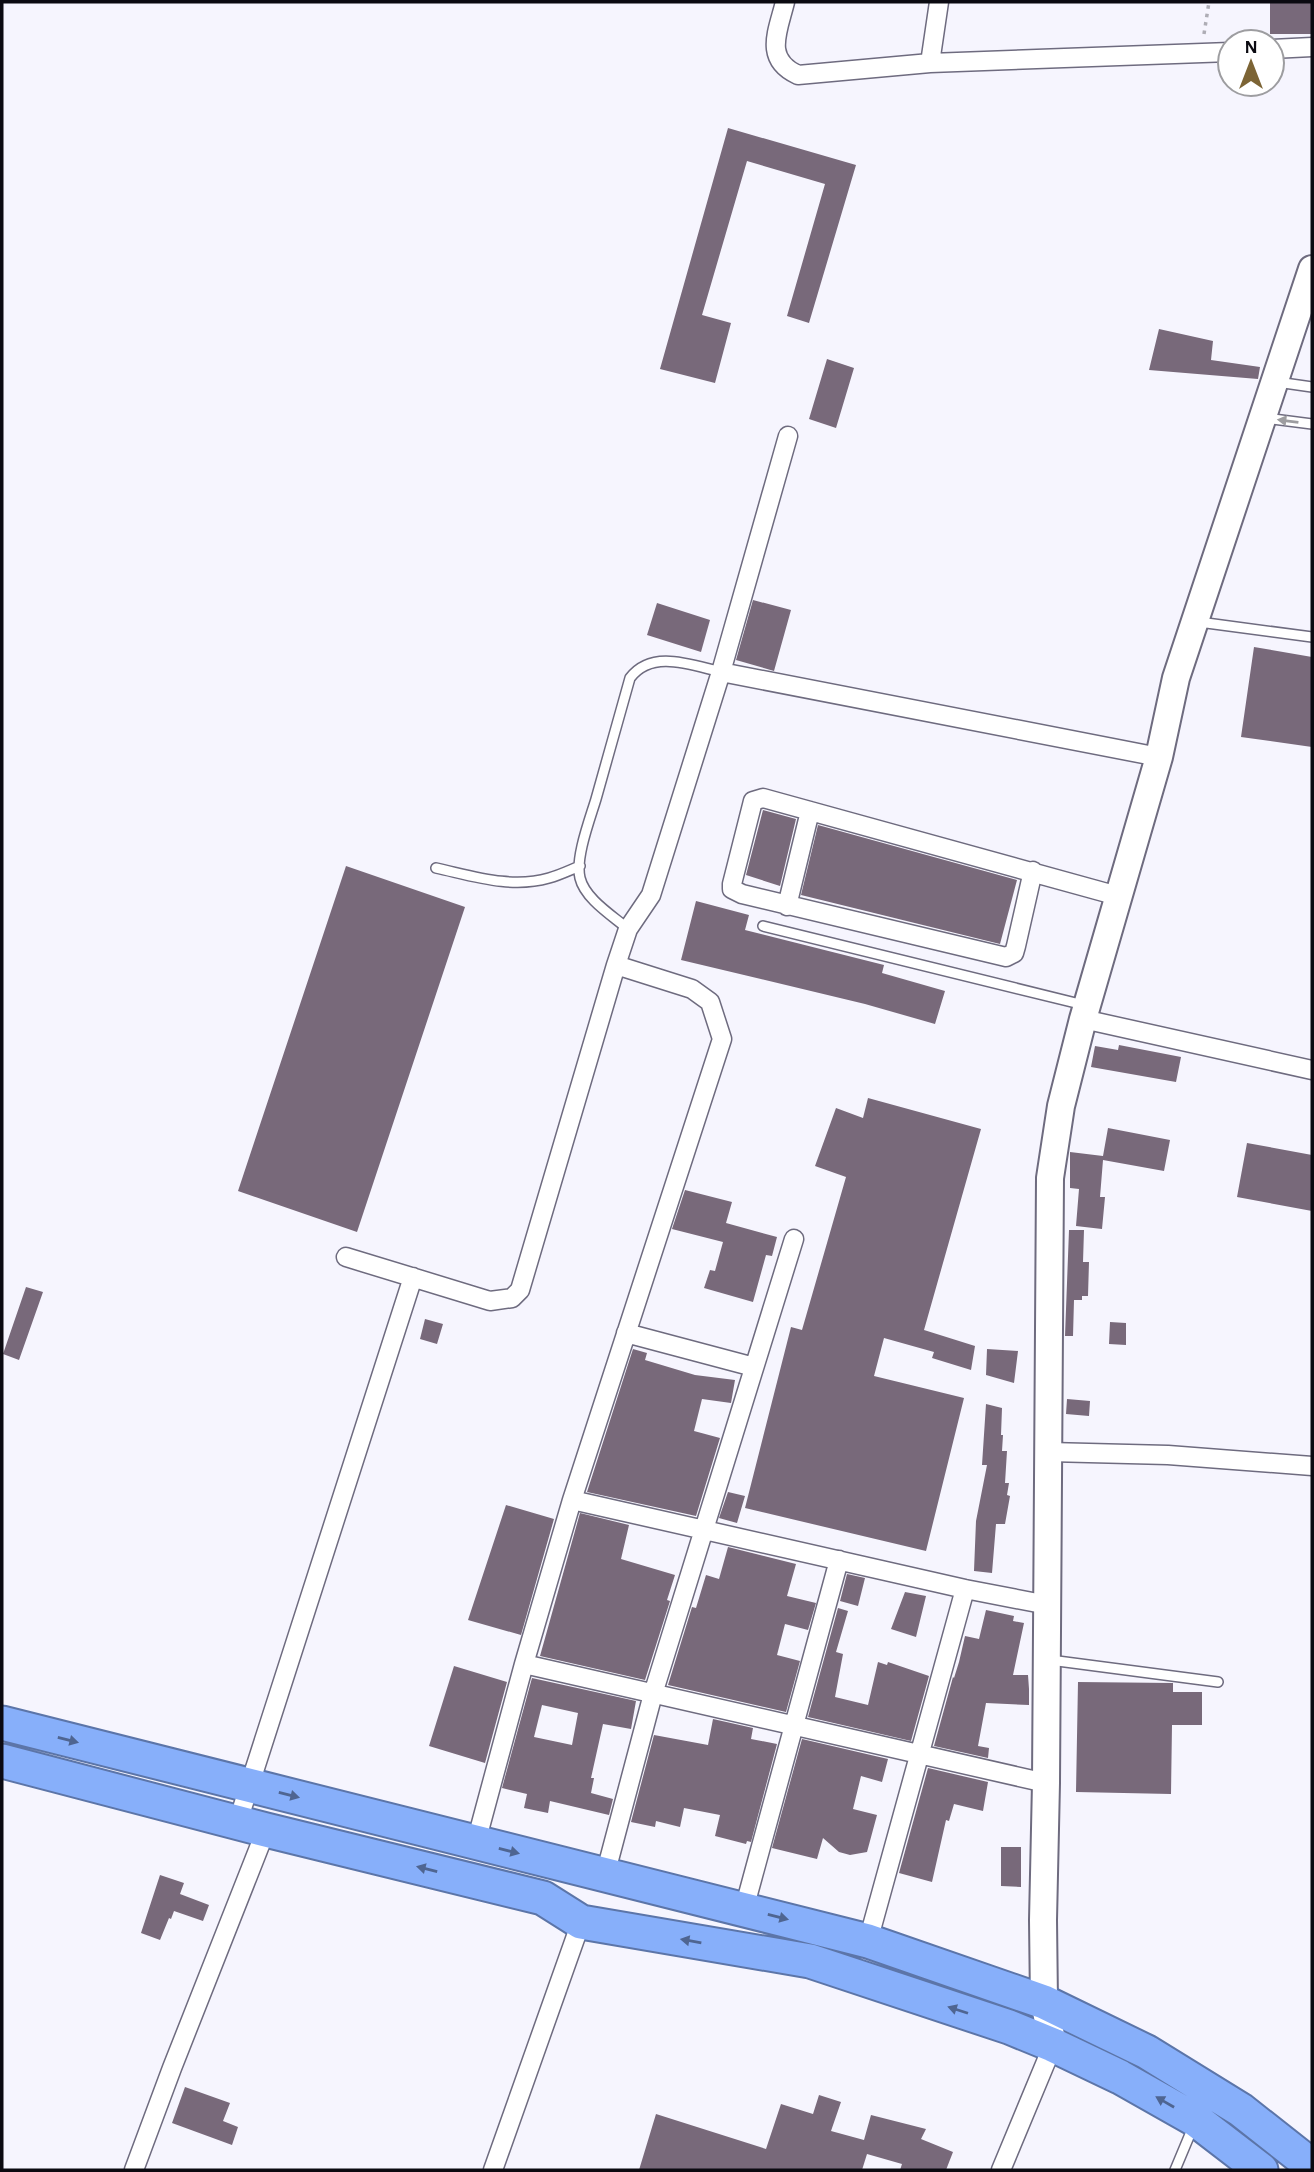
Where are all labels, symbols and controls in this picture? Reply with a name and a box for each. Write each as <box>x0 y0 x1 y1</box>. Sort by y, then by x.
north arrow <box>1216 28 1286 98</box>
text: N <box>1244 38 1258 57</box>
one-way arrow <box>1277 415 1299 426</box>
one-way arrow <box>57 1735 79 1746</box>
one-way arrow <box>278 1790 300 1801</box>
one-way arrow <box>498 1846 520 1857</box>
one-way arrow <box>416 1864 438 1875</box>
one-way arrow <box>767 1912 789 1923</box>
one-way arrow <box>680 1935 702 1946</box>
one-way arrow <box>947 2004 968 2015</box>
one-way arrow <box>1156 2096 1175 2108</box>

